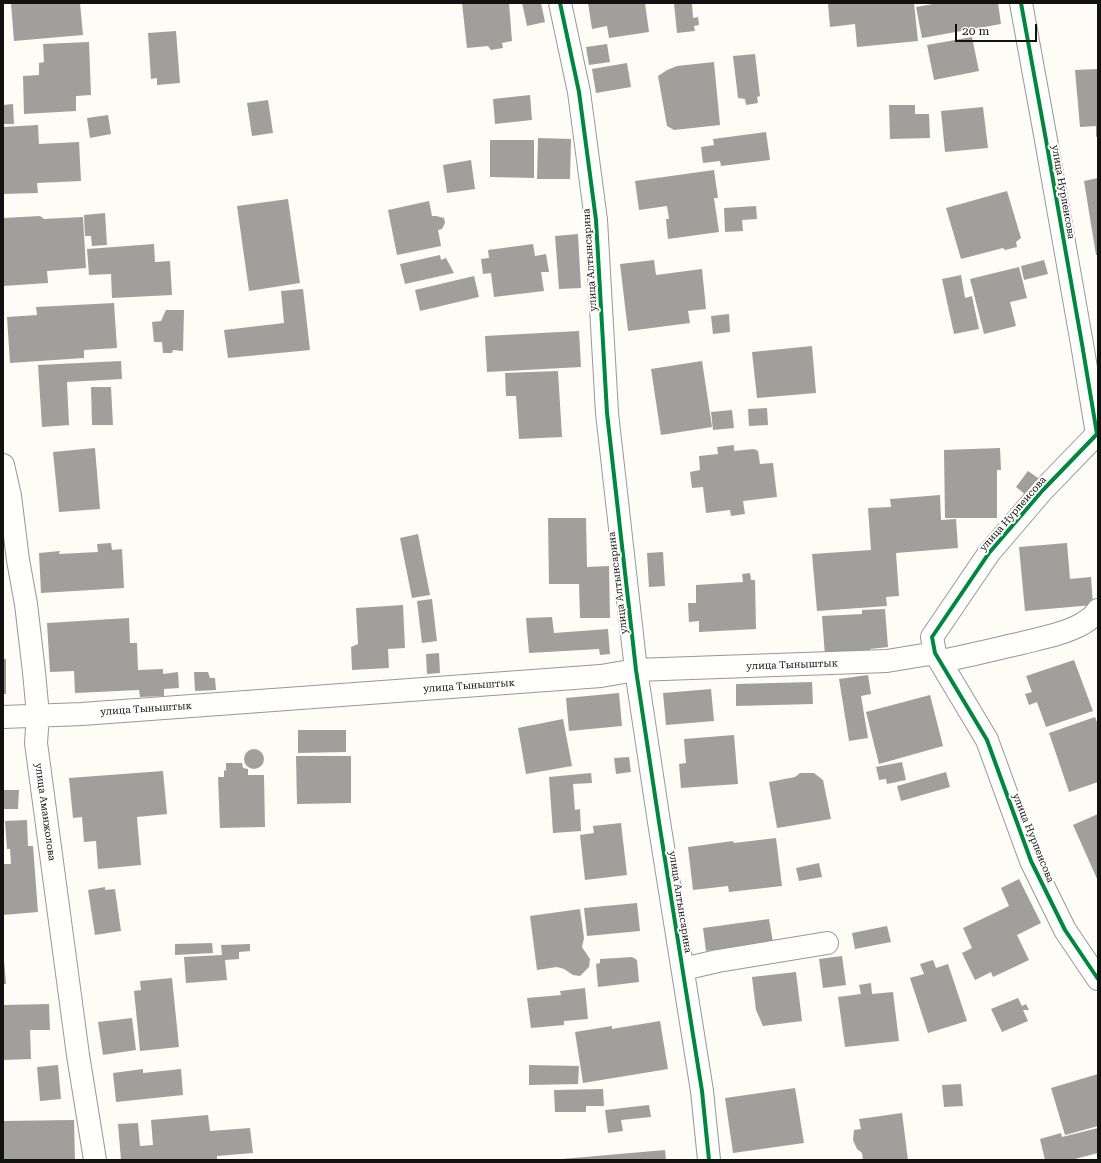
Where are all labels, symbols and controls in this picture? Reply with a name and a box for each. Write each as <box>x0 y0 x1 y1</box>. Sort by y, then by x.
scale bar <box>957 16 1039 42</box>
text: 20 m <box>962 24 989 38</box>
street label: улица Нурпеисова <box>1049 144 1077 240</box>
street label: улица Алтынсарина <box>580 208 600 312</box>
street label: улица Нурпеисова <box>977 474 1049 554</box>
street label: улица Алтынсарина <box>606 531 630 635</box>
street label: улица Тыныштык <box>746 657 838 673</box>
street label: улица Тыныштык <box>423 677 515 695</box>
street label: улица Тыныштык <box>100 700 192 718</box>
street label: улица Аманжолова <box>32 762 58 862</box>
street label: улица Нурпеисова <box>1010 792 1056 884</box>
street label: улица Алтынсарина <box>666 850 694 954</box>

